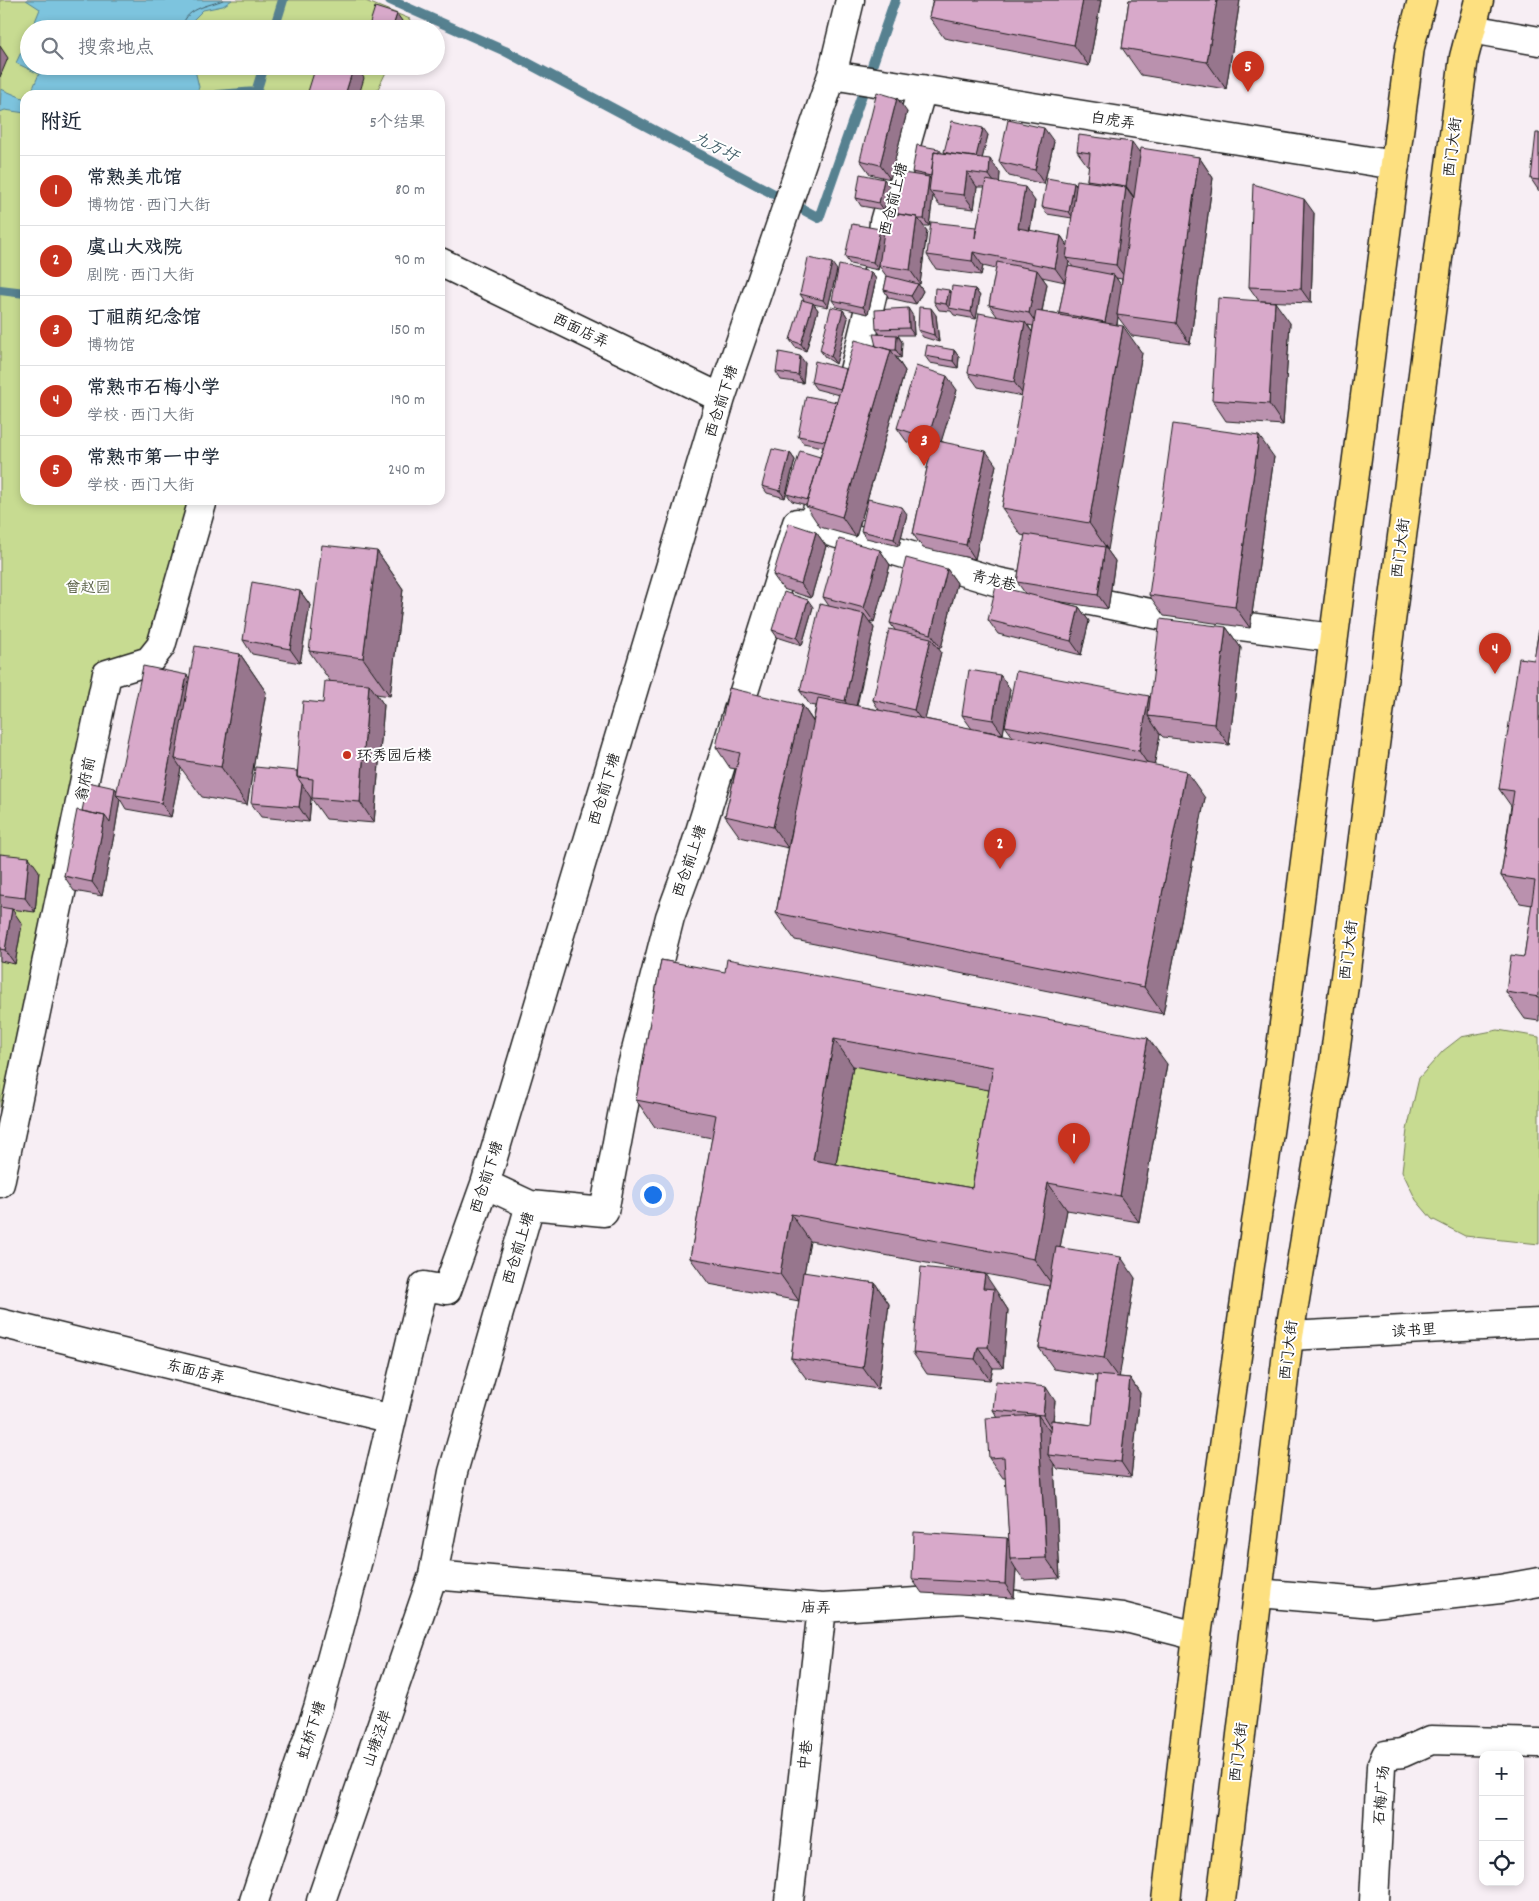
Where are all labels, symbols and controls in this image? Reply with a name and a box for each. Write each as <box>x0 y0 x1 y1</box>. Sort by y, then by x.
search box <box>20 20 445 75</box>
icon: search <box>38 34 66 62</box>
text: 搜索地点 <box>78 36 154 63</box>
pin: 5 <box>1232 51 1264 92</box>
street label: 白虎弄 <box>1089 108 1137 136</box>
text: 附近 <box>40 109 82 139</box>
text: 5个结果 <box>370 112 425 135</box>
street label: 西门大街 <box>1439 116 1469 178</box>
water label: 九万圩 <box>688 127 743 171</box>
street label: 西仓前上塘 <box>875 160 915 239</box>
text: 常熟美术馆 <box>87 166 182 193</box>
text: 1 <box>54 179 58 202</box>
text: 80 m <box>395 179 425 202</box>
text: 博物馆 · 西门大街 <box>87 195 210 218</box>
text: 虞山大戏院 <box>87 236 182 263</box>
text: 2 <box>53 249 60 272</box>
text: 90 m <box>394 249 425 272</box>
text: 剧院 · 西门大街 <box>87 265 194 288</box>
text: 丁祖荫纪念馆 <box>87 306 201 333</box>
street label: 西面店弄 <box>548 309 612 355</box>
text: 3 <box>52 319 60 342</box>
text: 150 m <box>391 319 425 342</box>
text: 博物馆 <box>87 335 135 358</box>
street label: 西仓前下塘 <box>701 363 745 441</box>
text: 常熟市石梅小学 <box>87 376 220 403</box>
text: 4 <box>53 389 59 412</box>
text: 190 m <box>391 389 425 412</box>
text: 学校 · 西门大街 <box>87 405 194 428</box>
pin: 3 <box>908 425 940 466</box>
text: 常熟市第一中学 <box>87 446 220 473</box>
text: 5 <box>52 459 60 482</box>
text: 240 m <box>388 459 425 482</box>
text: 学校 · 西门大街 <box>87 475 194 498</box>
street label: 西门大街 <box>1387 517 1417 579</box>
street label: 青龙巷 <box>969 566 1018 598</box>
park label: 曾赵园 <box>65 578 111 600</box>
pin: 4 <box>1479 633 1511 674</box>
place label: 环秀园后楼 <box>357 746 432 768</box>
marker: 环秀园后楼 <box>341 749 353 761</box>
street label: 西仓前下塘 <box>584 750 627 829</box>
street label: 翁府前 <box>72 755 102 804</box>
street label: 西仓前上塘 <box>668 823 714 901</box>
pin: 2 <box>984 828 1016 869</box>
street label: 西门大街 <box>1335 919 1365 981</box>
pin: 1 <box>1058 1123 1090 1164</box>
street label: 西仓前下塘 <box>466 1139 510 1217</box>
your location <box>640 1182 666 1208</box>
street label: 西仓前上塘 <box>498 1209 541 1288</box>
street label: 西门大街 <box>1275 1319 1305 1381</box>
street label: 读书里 <box>1391 1320 1437 1344</box>
street label: 东面店弄 <box>164 1355 227 1391</box>
street label: 庙弄 <box>801 1597 831 1621</box>
street label: 虹桥下塘 <box>293 1699 333 1763</box>
street label: 山塘泾岸 <box>359 1707 399 1771</box>
street label: 西门大街 <box>1225 1721 1255 1783</box>
street label: 中巷 <box>794 1739 820 1771</box>
map controls <box>1479 1751 1524 1886</box>
button: + <box>1479 1751 1524 1796</box>
street label: 石梅广场 <box>1369 1764 1397 1826</box>
button: − <box>1479 1796 1524 1841</box>
button: locate <box>1479 1841 1524 1886</box>

